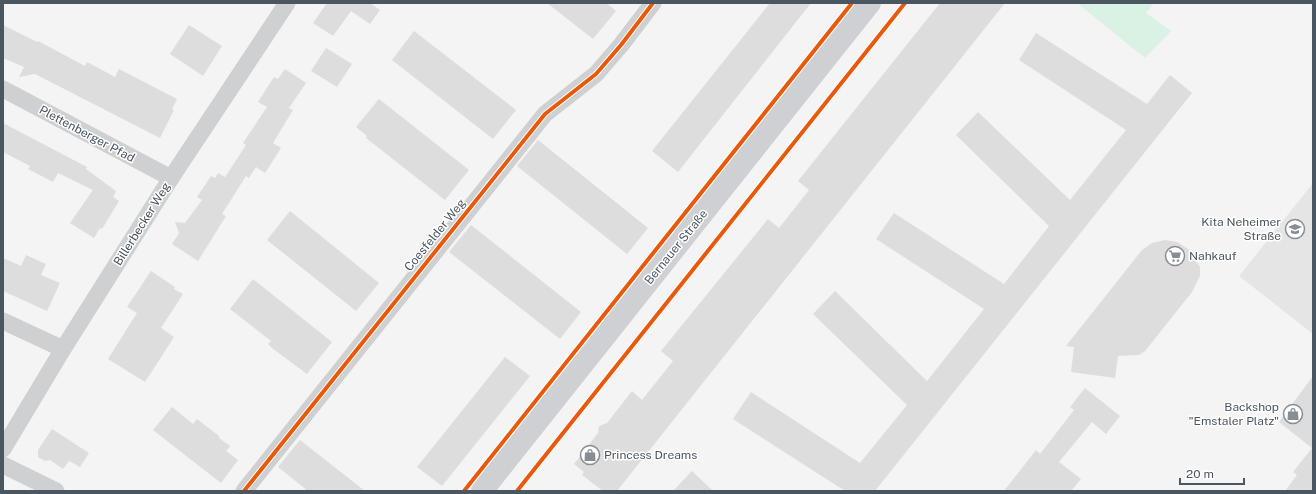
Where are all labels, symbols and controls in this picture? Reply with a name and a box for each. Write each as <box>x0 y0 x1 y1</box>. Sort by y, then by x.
street label: Plettenberger Pfad <box>37 103 137 165</box>
street label: Billerbecker Weg <box>111 180 173 268</box>
street label: Coesfelder Weg <box>402 196 468 274</box>
street label: Bernauer Straße <box>642 207 710 287</box>
place label: Kita Neheimer Straße <box>1201 215 1281 243</box>
school or university icon: Kita Neheimer Straße <box>1284 218 1306 240</box>
supermarket icon: Nahkauf <box>1164 245 1186 267</box>
place label: Nahkauf <box>1189 249 1237 263</box>
place label: Backshop "Emstaler Platz" <box>1189 400 1279 428</box>
shop icon: Backshop "Emstaler Platz" <box>1282 403 1304 425</box>
shop icon: Princess Dreams <box>579 444 601 466</box>
place label: Princess Dreams <box>604 448 697 462</box>
scale bar <box>1180 460 1244 486</box>
text: 20 m <box>1186 467 1214 481</box>

